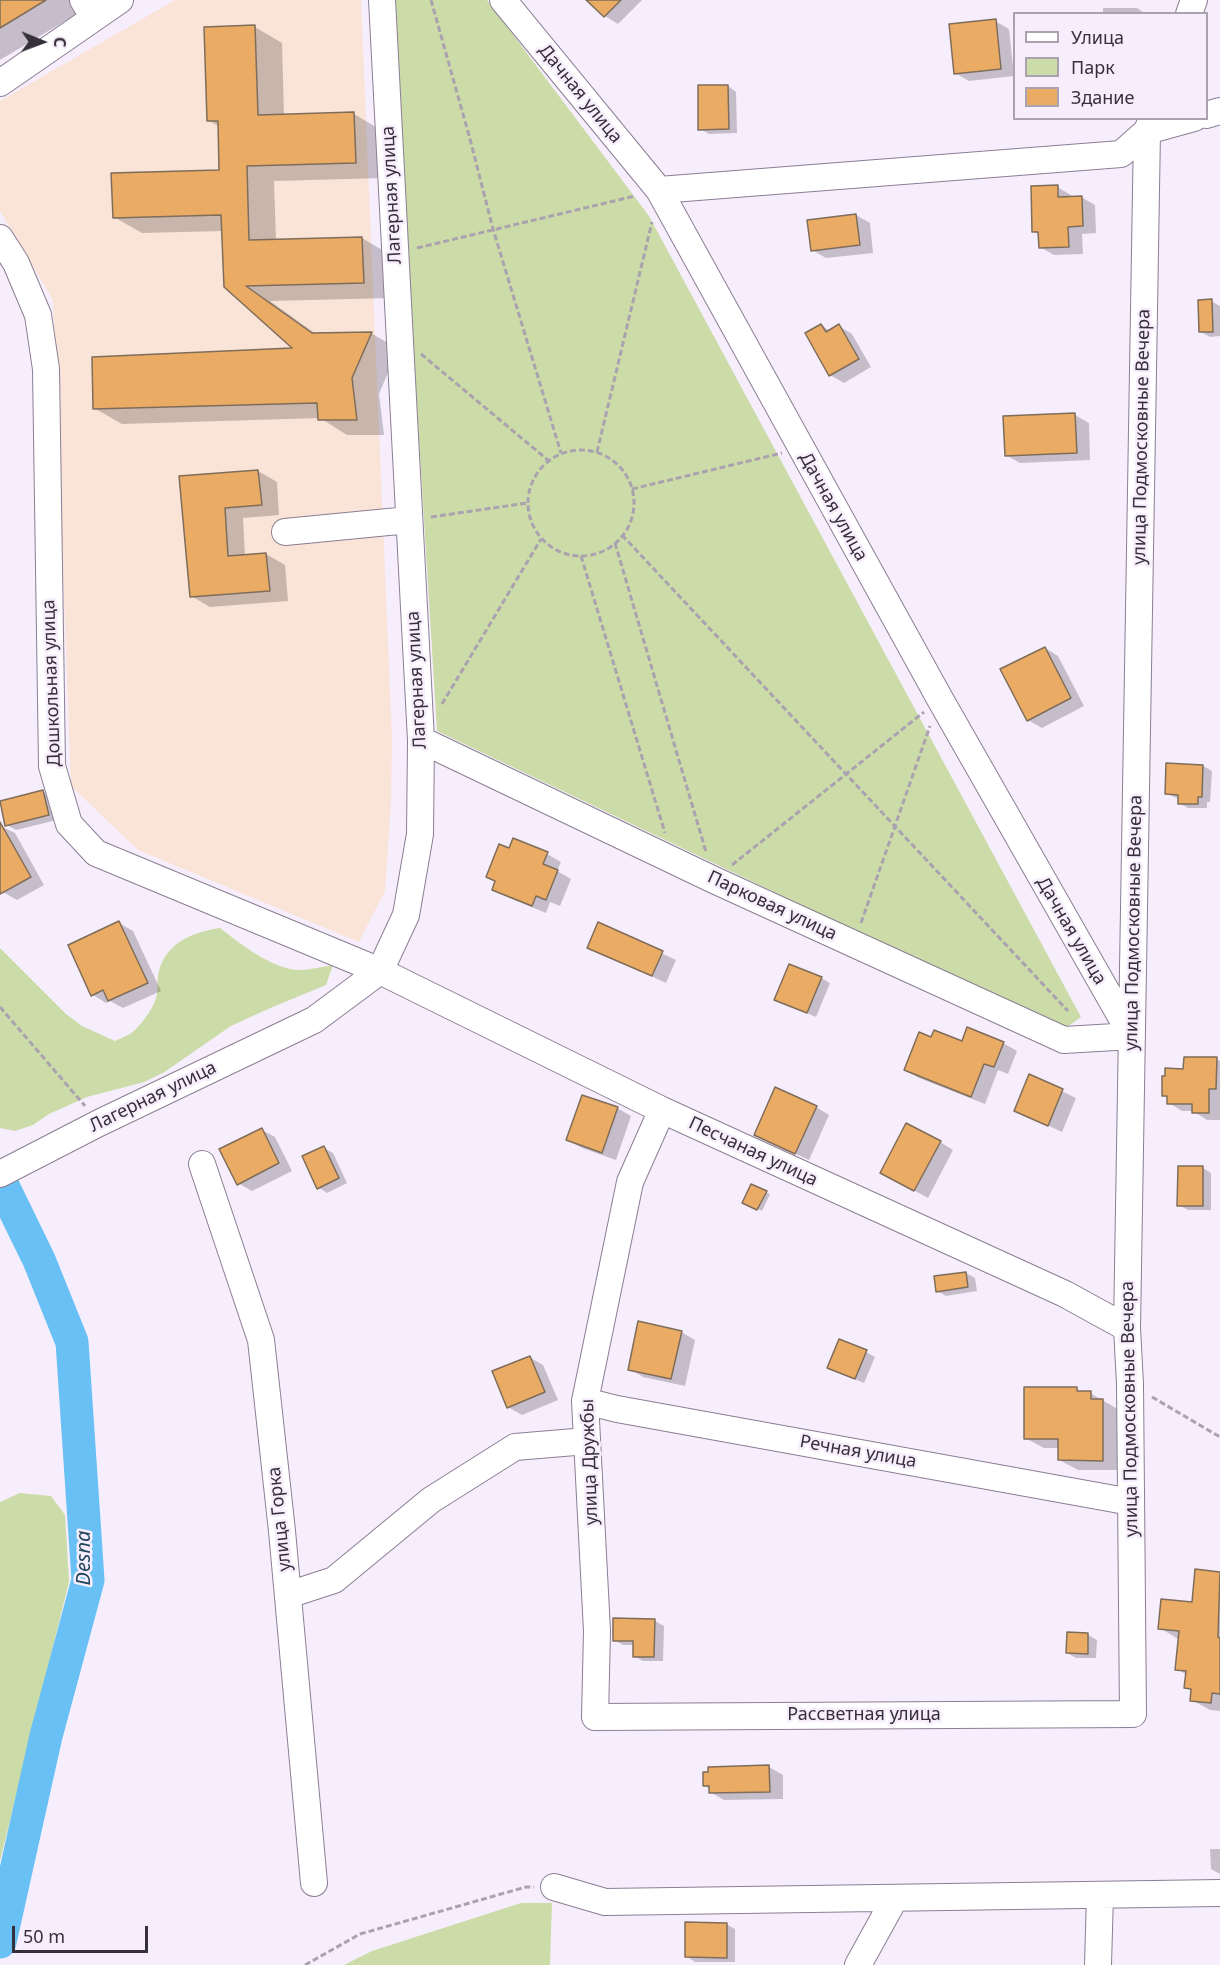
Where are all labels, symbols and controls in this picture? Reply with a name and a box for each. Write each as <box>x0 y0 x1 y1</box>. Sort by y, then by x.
north arrow <box>12 12 72 72</box>
legend <box>1013 12 1208 120</box>
text: Улица <box>1071 25 1124 49</box>
text: С <box>49 37 71 48</box>
street label: Дачная улица <box>534 40 626 148</box>
text: Парк <box>1071 55 1115 79</box>
text: Здание <box>1071 85 1134 109</box>
street label: Лагерная улица <box>378 125 406 265</box>
street label: улица Подмосковные Вечера <box>1129 309 1155 565</box>
street label: Дачная улица <box>794 449 872 565</box>
street label: Дошкольная улица <box>38 599 66 767</box>
street label: Лагерная улица <box>403 610 431 750</box>
street label: улица Подмосковные Вечера <box>1121 795 1147 1051</box>
street label: Парковая улица <box>704 867 840 945</box>
street label: Дачная улица <box>1031 873 1111 989</box>
street label: Лагерная улица <box>86 1057 220 1137</box>
street label: Песчаная улица <box>685 1113 821 1191</box>
street label: улица Подмосковные Вечера <box>1117 1281 1143 1537</box>
street label: улица Дружбы <box>577 1398 603 1526</box>
street label: Речная улица <box>798 1431 918 1473</box>
street label: улица Горка <box>264 1466 296 1572</box>
water label: Desna <box>72 1531 96 1585</box>
street label: Рассветная улица <box>787 1704 941 1726</box>
scale bar <box>15 1914 152 1952</box>
text: 50 m <box>23 1924 65 1948</box>

